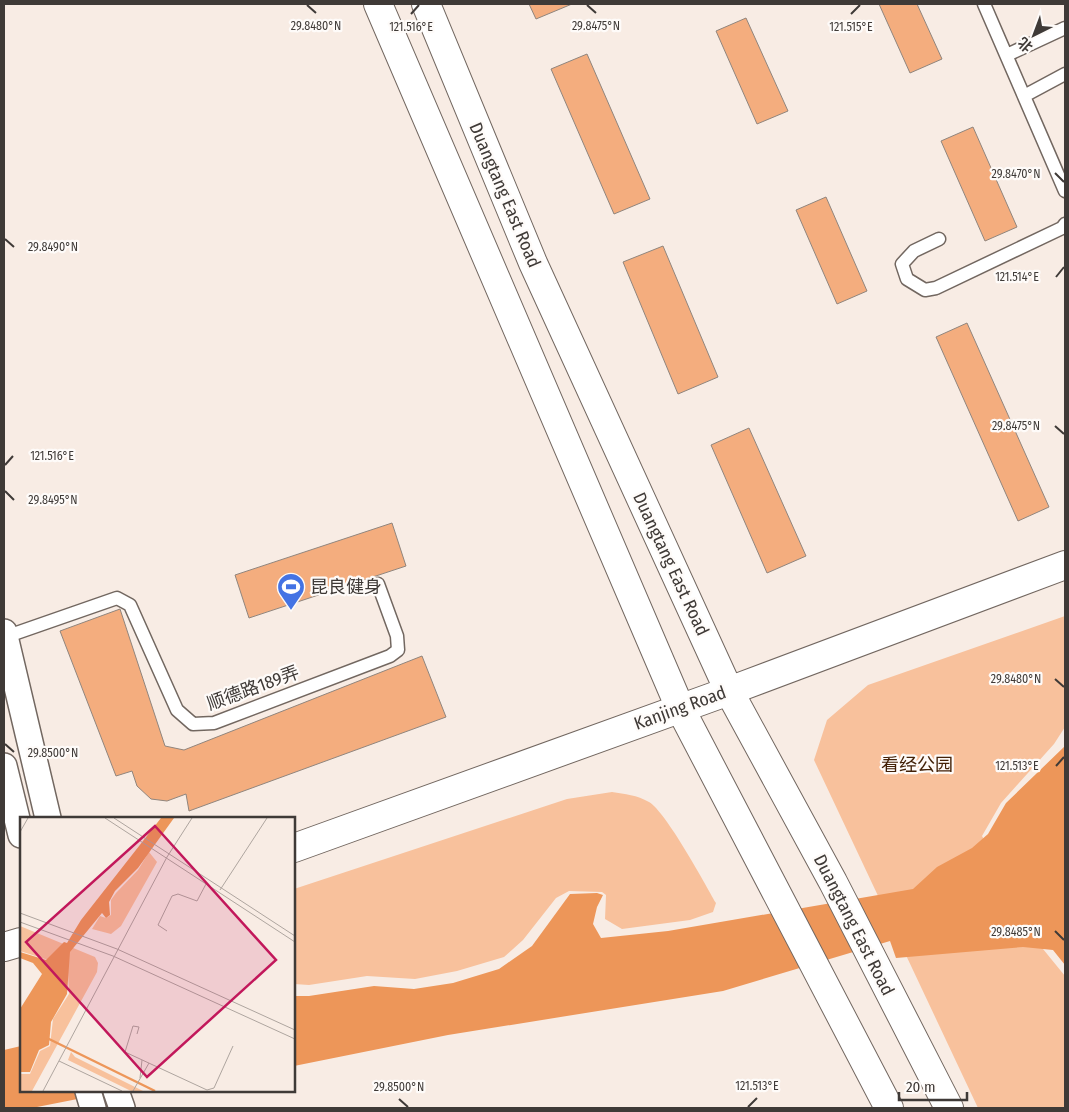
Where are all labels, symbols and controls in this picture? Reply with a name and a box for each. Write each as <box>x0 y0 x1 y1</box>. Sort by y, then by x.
north arrow <box>1009 10 1059 60</box>
text: 29.8480°N <box>291 19 341 33</box>
text: 29.8475°N <box>572 19 620 33</box>
text: 121.516°E <box>389 20 433 34</box>
text: 121.515°E <box>829 20 873 34</box>
text: 北 <box>1015 33 1037 55</box>
street label: Duangtang East Road <box>465 119 545 271</box>
text: 29.8470°N <box>991 167 1041 181</box>
text: 29.8490°N <box>28 240 78 254</box>
text: 121.514°E <box>995 270 1039 284</box>
text: 29.8475°N <box>992 419 1040 433</box>
text: 121.516°E <box>30 449 74 463</box>
street label: Duangtang East Road <box>628 489 714 639</box>
text: 29.8495°N <box>28 493 78 507</box>
sports icon: 昆良健身 <box>276 572 306 611</box>
place label: 昆良健身 <box>310 576 382 598</box>
street label: 顺德路189弄 <box>204 661 302 715</box>
text: 29.8480°N <box>991 672 1041 686</box>
street label: Kanjing Road <box>631 681 729 735</box>
text: 29.8500°N <box>28 746 78 760</box>
park label: 看经公园 <box>881 754 953 776</box>
text: 121.513°E <box>995 759 1039 773</box>
inset map <box>20 817 295 1092</box>
street label: Duangtang East Road <box>809 851 899 999</box>
text: 29.8485°N <box>991 925 1041 939</box>
scale bar <box>899 1070 966 1102</box>
text: 20 m <box>906 1078 936 1096</box>
text: 121.513°E <box>735 1079 779 1093</box>
text: 29.8500°N <box>374 1080 424 1094</box>

